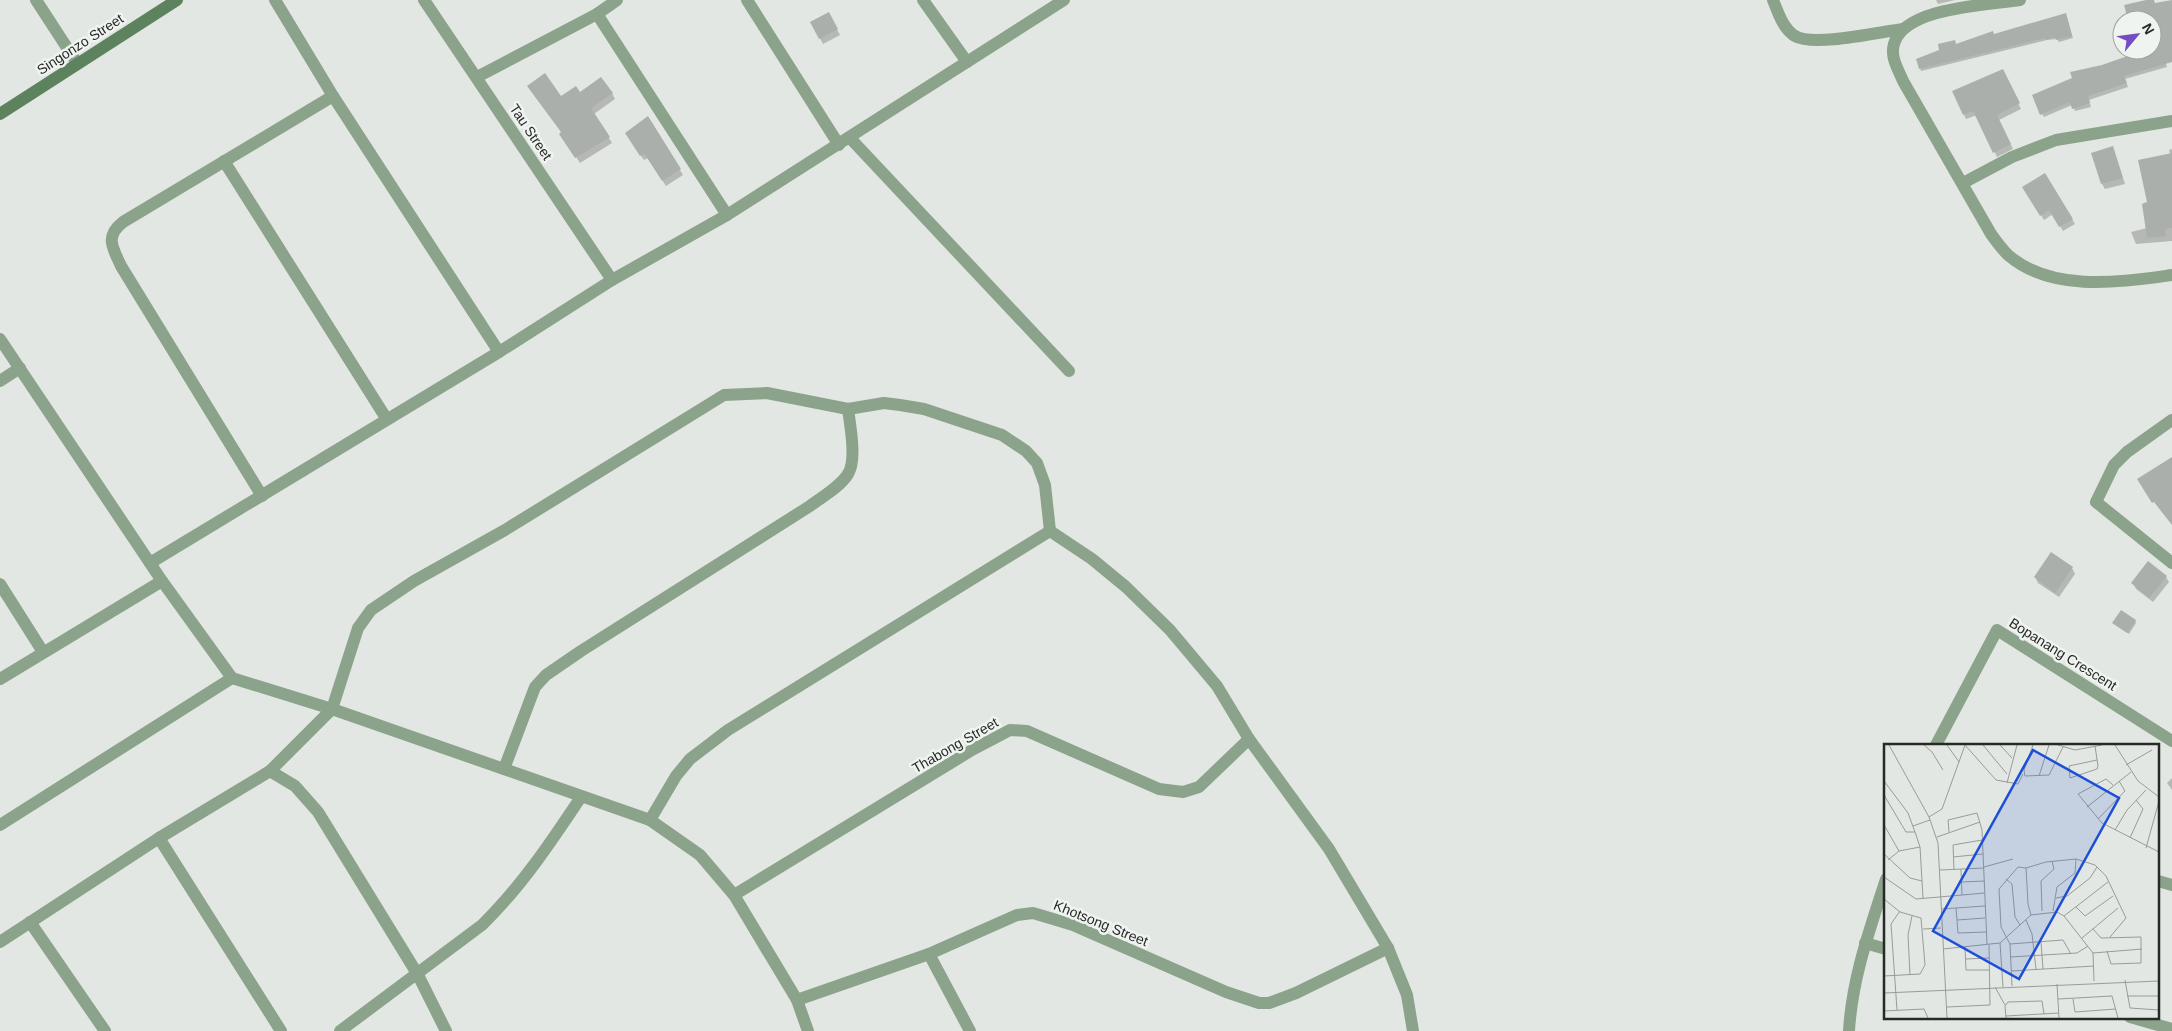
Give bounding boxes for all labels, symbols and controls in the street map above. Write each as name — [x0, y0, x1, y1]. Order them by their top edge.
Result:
street label: Singonzo Street — [34, 10, 126, 78]
north arrow — [2112, 10, 2162, 60]
text: N — [2139, 20, 2158, 37]
street label: Tau Street — [507, 101, 556, 163]
street label: Bopanang Crescent — [2006, 614, 2120, 694]
street label: Thabong Street — [909, 714, 1001, 776]
inset map — [1884, 744, 2160, 1018]
street label: Khotsong Street — [1051, 897, 1151, 949]

